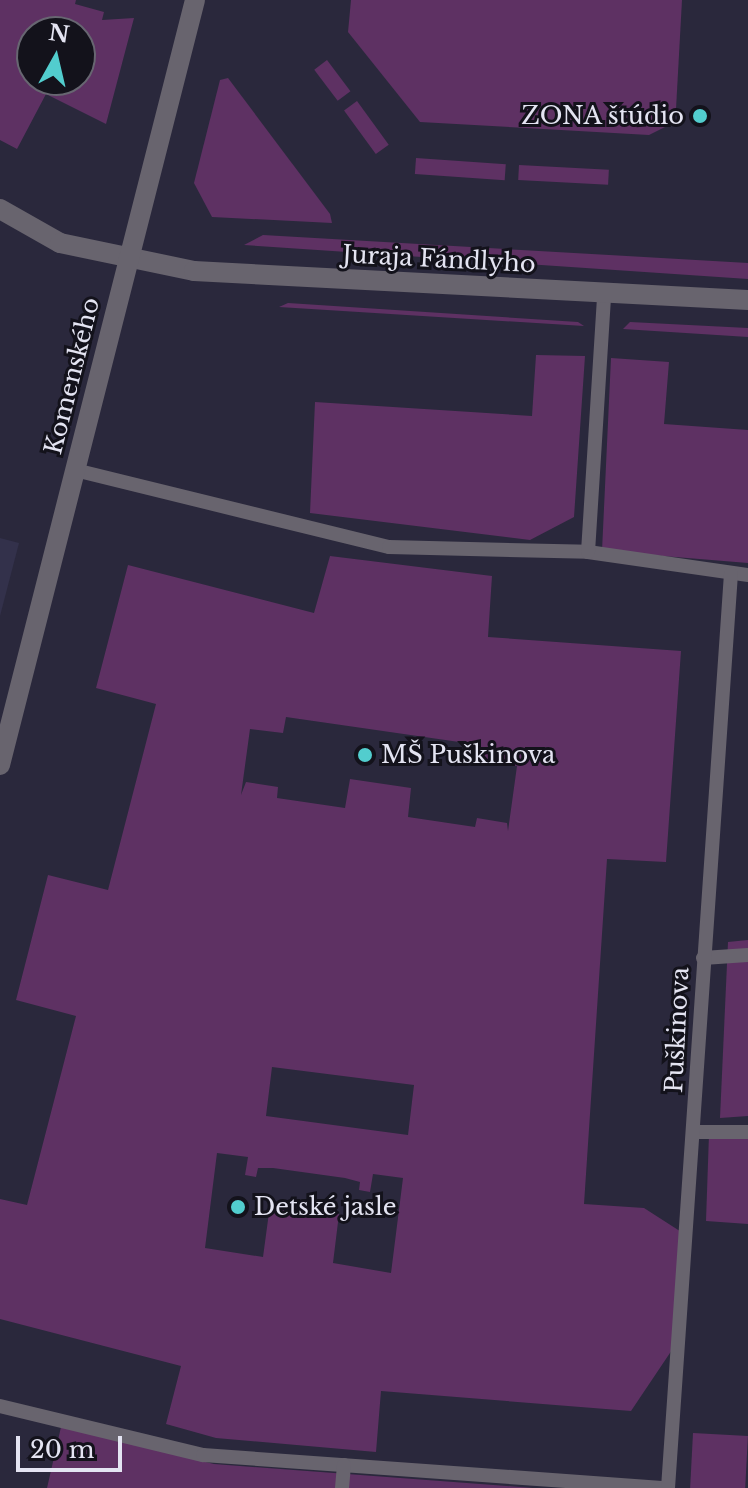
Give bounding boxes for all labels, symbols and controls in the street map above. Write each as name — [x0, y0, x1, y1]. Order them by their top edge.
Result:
north arrow — [16, 16, 96, 96]
text: N — [47, 19, 71, 49]
place label: ZONA štúdio — [520, 102, 684, 130]
marker: ZONA štúdio — [691, 107, 709, 125]
street label: Juraja Fándlyho — [342, 240, 536, 278]
street label: Komenského — [39, 295, 105, 457]
place label: MŠ Puškinova — [381, 741, 555, 769]
marker: MŠ Puškinova — [356, 746, 374, 764]
street label: Puškinova — [659, 966, 695, 1094]
place label: Detské jasle — [254, 1193, 397, 1221]
marker: Detské jasle — [229, 1198, 247, 1216]
scale bar — [20, 1420, 126, 1470]
text: 20 m — [30, 1435, 95, 1464]

